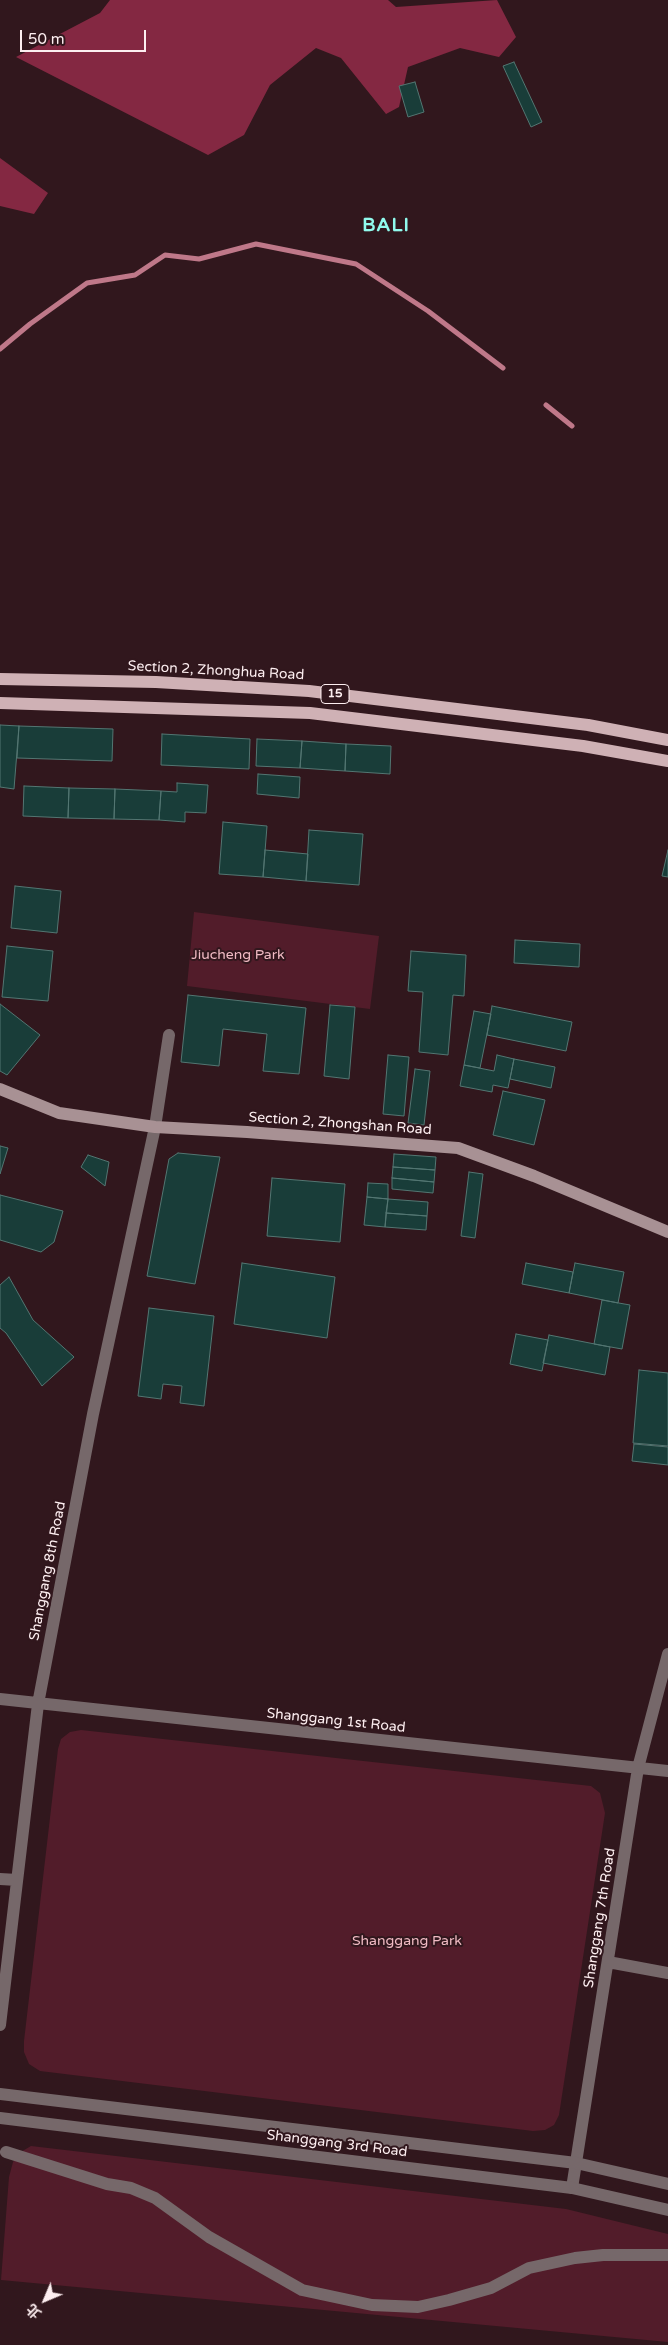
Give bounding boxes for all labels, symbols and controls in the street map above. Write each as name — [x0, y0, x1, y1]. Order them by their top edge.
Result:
scale bar — [22, 20, 149, 52]
text: 50 m — [28, 30, 65, 48]
district label: BALI — [362, 215, 410, 237]
street label: Section 2, Zhonghua Road — [127, 658, 305, 684]
road number: 15 — [321, 684, 349, 704]
park label: Jiucheng Park — [191, 947, 285, 963]
street label: Section 2, Zhongshan Road — [248, 1109, 432, 1139]
street label: Shanggang 8th Road — [26, 1500, 70, 1642]
street label: Shanggang 1st Road — [266, 1705, 406, 1737]
street label: Shanggang 7th Road — [581, 1847, 619, 1989]
park label: Shanggang Park — [352, 1933, 462, 1949]
street label: Shanggang 3rd Road — [266, 2127, 408, 2161]
north arrow — [20, 2275, 70, 2325]
text: 北 — [23, 2300, 45, 2322]

